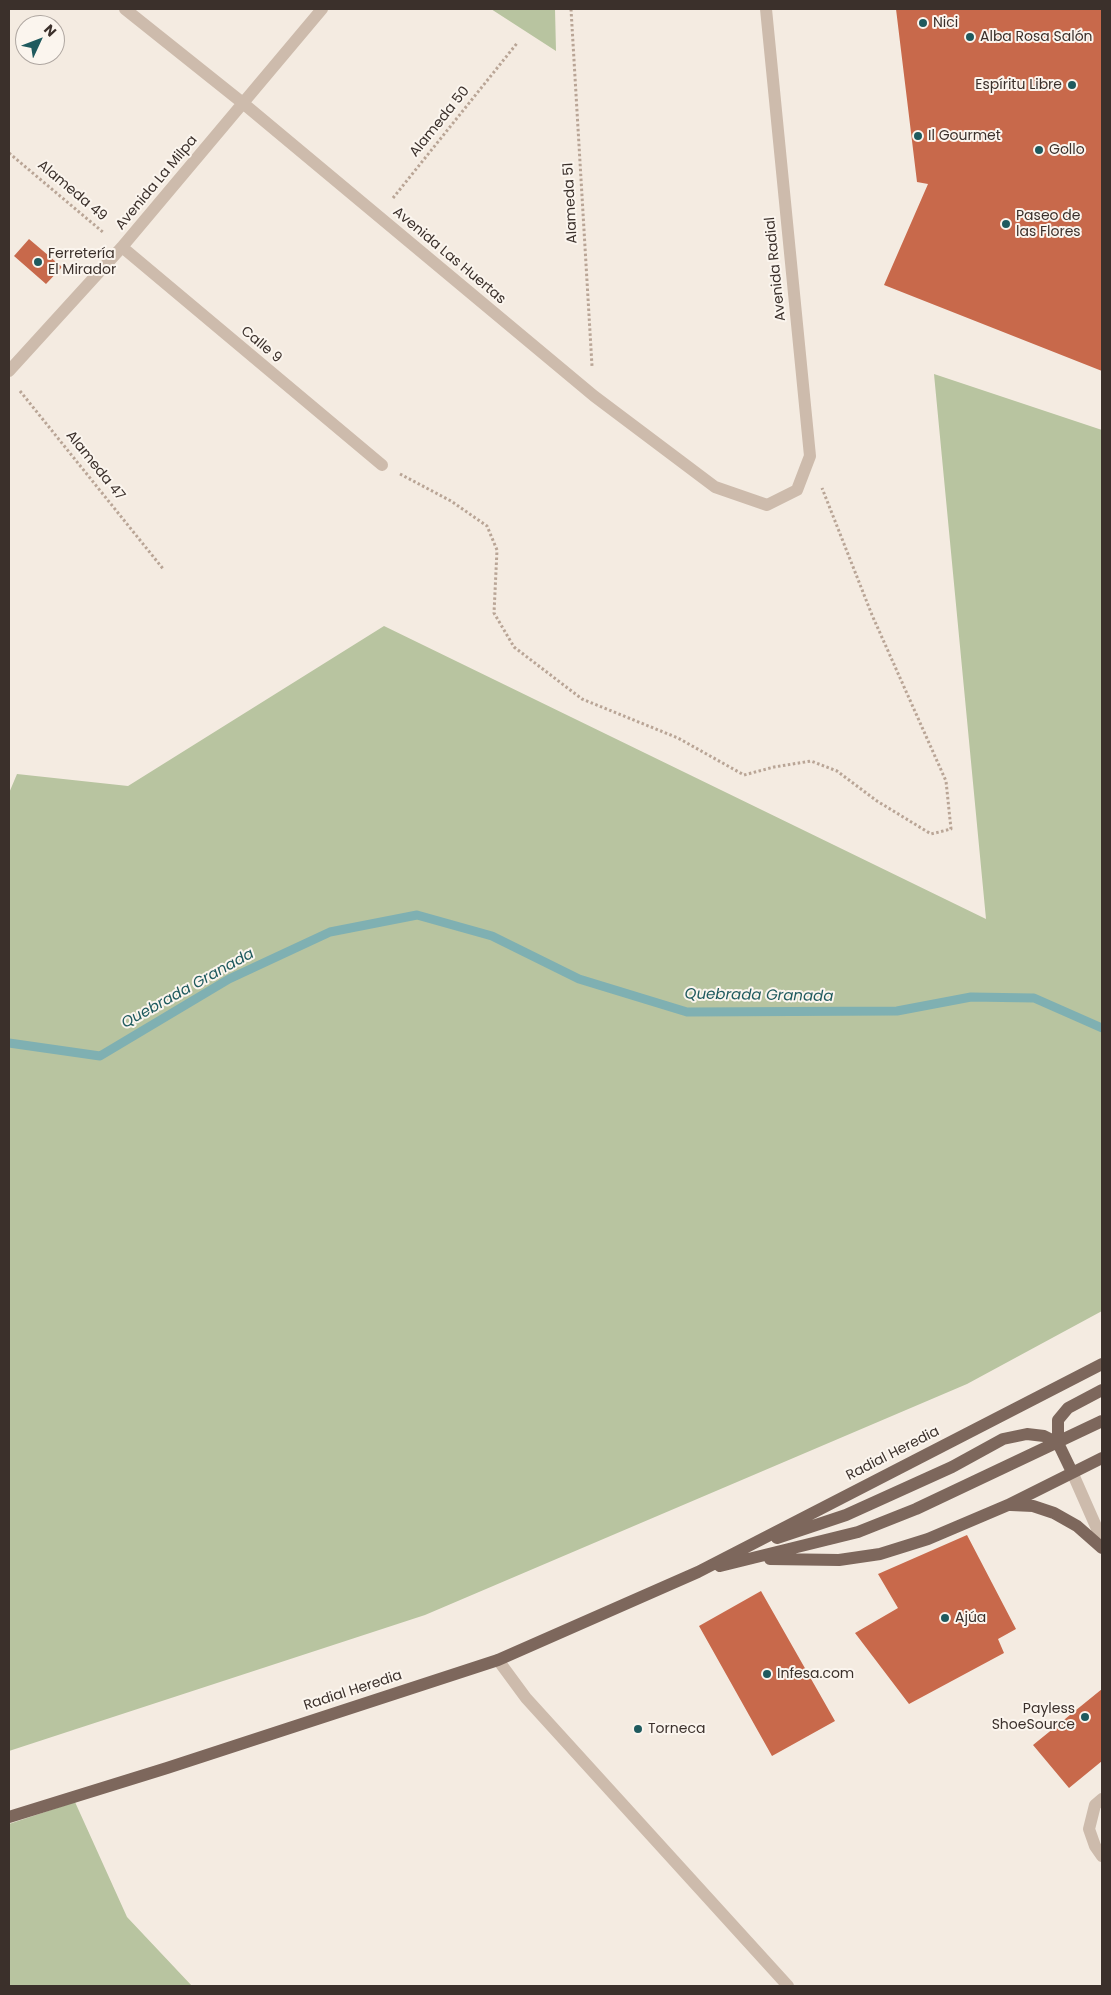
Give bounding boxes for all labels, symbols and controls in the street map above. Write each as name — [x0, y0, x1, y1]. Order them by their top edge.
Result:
north arrow — [15, 15, 65, 65]
place label: Nici — [933, 15, 958, 31]
marker: Nici — [917, 17, 929, 29]
text: N — [39, 20, 61, 41]
place label: Alba Rosa Salón — [980, 29, 1093, 45]
marker: Alba Rosa Salón — [964, 31, 976, 43]
place label: Espíritu Libre — [975, 77, 1062, 93]
marker: Espíritu Libre — [1066, 79, 1078, 91]
street label: Alameda 50 — [407, 83, 473, 161]
place label: Il Gourmet — [928, 128, 1001, 144]
marker: Il Gourmet — [912, 130, 924, 142]
street label: Avenida La Milpa — [113, 132, 201, 234]
place label: Gollo — [1049, 142, 1085, 158]
marker: Gollo — [1033, 144, 1045, 156]
street label: Alameda 49 — [34, 157, 110, 225]
street label: Alameda 51 — [560, 162, 582, 244]
street label: Avenida Las Huertas — [389, 204, 509, 308]
place label: Paseo de las Flores — [1016, 208, 1081, 240]
street label: Avenida Radial — [762, 216, 790, 322]
marker: Paseo de las Flores — [1000, 218, 1012, 230]
place label: Ferretería El Mirador — [48, 246, 116, 278]
marker: Ferretería El Mirador — [32, 256, 44, 268]
street label: Calle 9 — [237, 323, 285, 367]
street label: Alameda 47 — [62, 428, 128, 504]
water label: Quebrada Granada — [119, 945, 257, 1033]
water label: Quebrada Granada — [684, 986, 834, 1006]
street label: Radial Heredia — [844, 1423, 942, 1485]
place label: Ajúa — [955, 1610, 986, 1626]
marker: Ajúa — [939, 1612, 951, 1624]
place label: Infesa.com — [777, 1666, 854, 1682]
street label: Radial Heredia — [302, 1667, 404, 1715]
marker: Infesa.com — [761, 1668, 773, 1680]
place label: Payless ShoeSource — [992, 1701, 1075, 1734]
marker: Payless ShoeSource — [1079, 1711, 1091, 1723]
place label: Torneca — [648, 1721, 705, 1737]
marker: Torneca — [632, 1723, 644, 1735]

